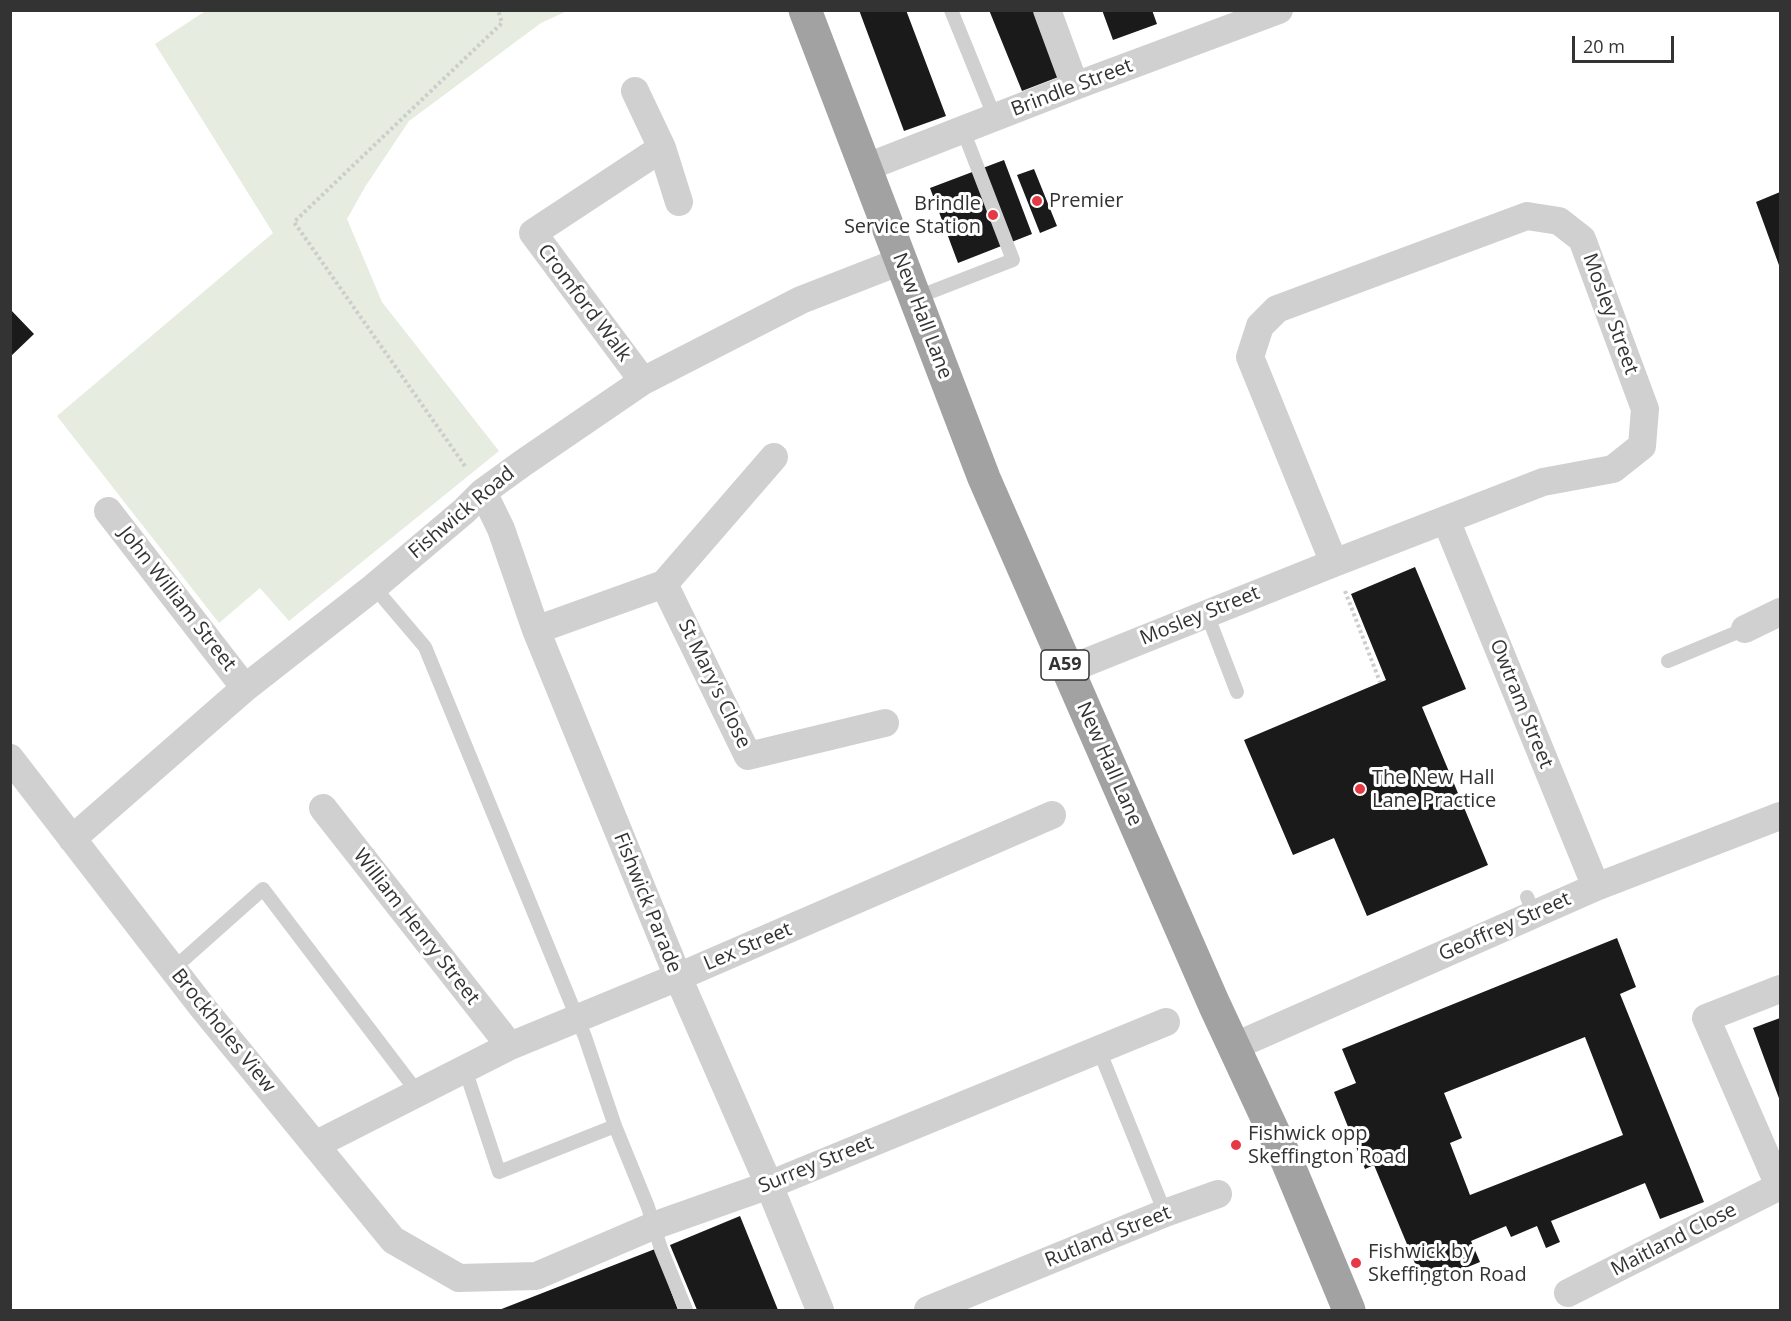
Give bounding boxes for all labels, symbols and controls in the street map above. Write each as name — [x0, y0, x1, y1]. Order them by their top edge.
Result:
scale bar — [1575, 24, 1677, 62]
text: 20 m — [1583, 34, 1625, 58]
street label: Brindle Street — [1008, 54, 1136, 122]
place label: Premier — [1049, 189, 1123, 213]
place label: Brindle Service Station — [844, 192, 981, 239]
marker: Premier — [1030, 194, 1044, 208]
marker: Brindle Service Station — [986, 208, 1000, 222]
street label: Cromford Walk — [532, 240, 636, 366]
street label: New Hall Lane — [887, 250, 957, 382]
street label: Mosley Street — [1577, 250, 1643, 378]
street label: Fishwick Road — [404, 462, 520, 564]
street label: John William Street — [113, 522, 241, 676]
street label: Mosley Street — [1137, 581, 1263, 651]
street label: St Mary's Close — [672, 616, 756, 752]
street label: Owtram Street — [1484, 636, 1558, 772]
road number: A59 — [1041, 650, 1089, 680]
street label: New Hall Lane — [1071, 698, 1147, 830]
place label: The New Hall Lane Practice — [1372, 766, 1496, 813]
marker: The New Hall Lane Practice — [1353, 782, 1367, 796]
street label: Fishwick Parade — [608, 829, 686, 977]
street label: William Henry Street — [348, 844, 484, 1010]
street label: Geoffrey Street — [1435, 887, 1575, 967]
street label: Lex Street — [700, 918, 796, 976]
street label: Brockholes View — [166, 964, 280, 1098]
place label: Fishwick opp Skeffington Road — [1248, 1122, 1407, 1169]
street label: Surrey Street — [755, 1131, 877, 1199]
marker: Fishwick opp Skeffington Road — [1229, 1138, 1243, 1152]
street label: Maitland Close — [1607, 1198, 1741, 1282]
street label: Rutland Street — [1042, 1201, 1174, 1273]
place label: Fishwick by Skeffington Road — [1368, 1240, 1527, 1287]
marker: Fishwick by Skeffington Road — [1349, 1256, 1363, 1270]

